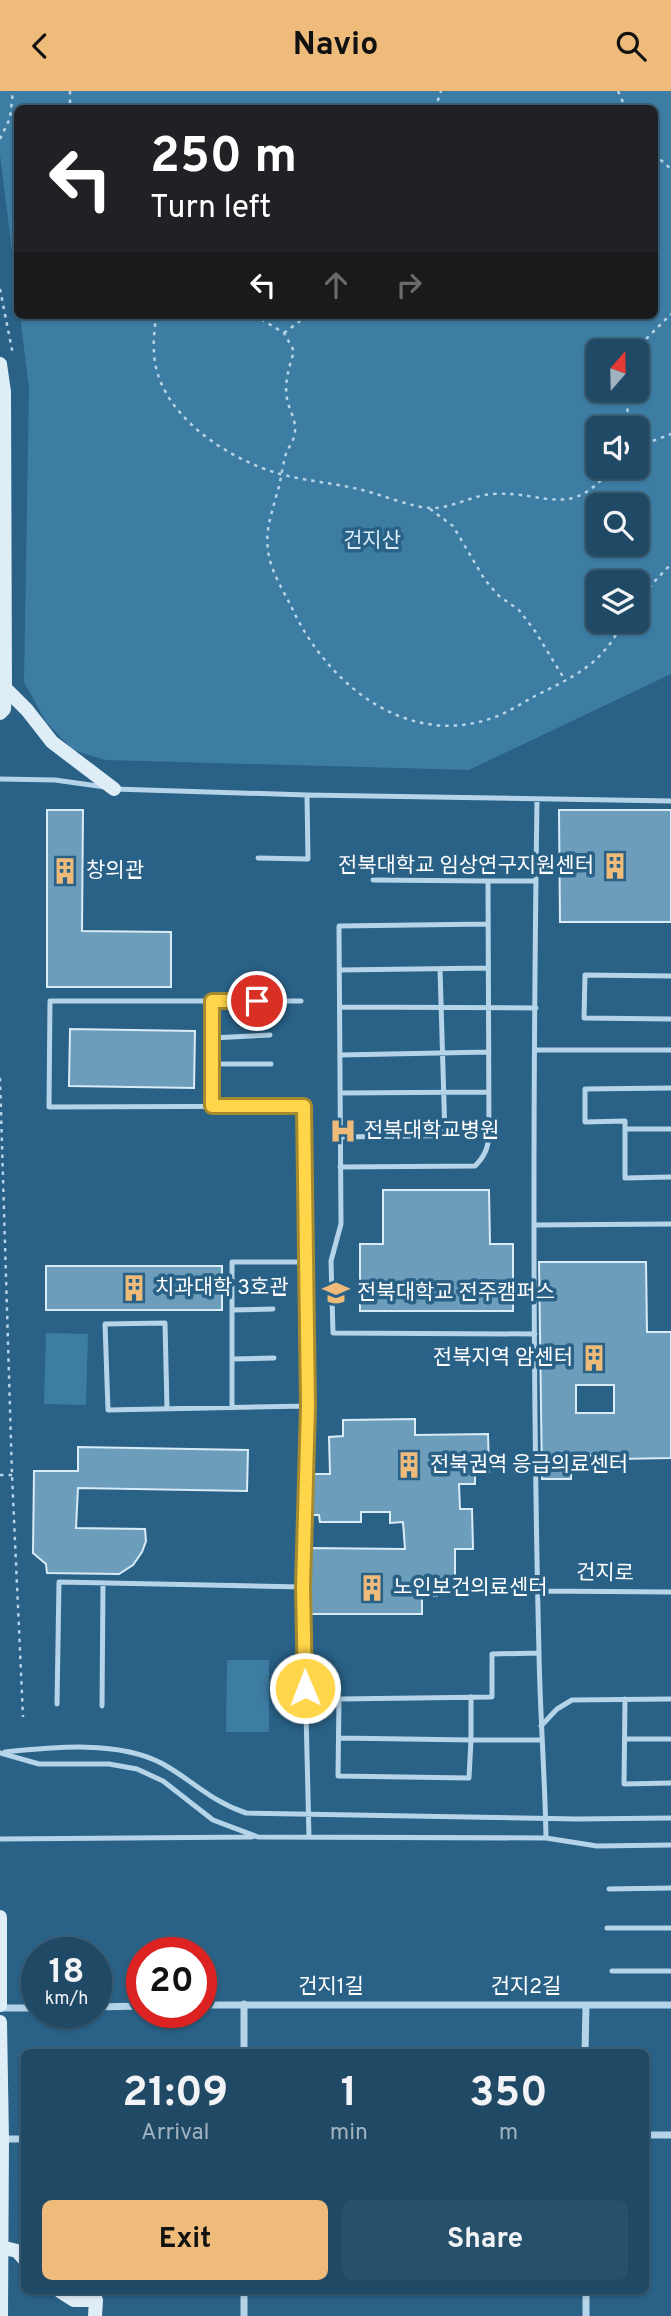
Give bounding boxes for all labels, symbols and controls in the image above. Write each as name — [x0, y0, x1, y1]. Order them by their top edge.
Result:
text: Navio — [293, 26, 378, 66]
icon: back — [21, 27, 59, 65]
icon: search — [612, 27, 650, 65]
text: 250 m — [150, 128, 297, 190]
icon: left — [35, 133, 126, 224]
text: Turn left — [150, 189, 271, 229]
icon: left — [244, 266, 282, 304]
icon: ahead — [317, 266, 355, 304]
icon: right — [390, 266, 428, 304]
north arrow — [586, 339, 649, 403]
map controls — [586, 339, 649, 633]
button: sound — [586, 416, 649, 479]
button: search — [586, 493, 649, 556]
park label: 건지산 — [343, 528, 401, 555]
button: layers — [586, 570, 649, 633]
building icon: 전북대학교 임상연구지원센터 — [600, 851, 630, 881]
place label: 전북대학교 임상연구지원센터 — [338, 853, 594, 880]
building icon: 창의관 — [50, 856, 80, 886]
place label: 창의관 — [86, 858, 144, 885]
pin — [227, 971, 287, 1031]
icon: arrive — [238, 982, 276, 1020]
hospital icon: 전북대학교병원 — [328, 1116, 358, 1146]
place label: 전북대학교병원 — [364, 1118, 499, 1145]
building icon: 치과대학 3호관 — [119, 1273, 149, 1303]
place label: 치과대학 3호관 — [155, 1275, 289, 1302]
school or university icon: 전북대학교 전주캠퍼스 — [321, 1278, 351, 1308]
place label: 전북대학교 전주캠퍼스 — [357, 1280, 555, 1307]
building icon: 전북지역 암센터 — [579, 1343, 609, 1373]
place label: 전북지역 암센터 — [433, 1345, 573, 1372]
building icon: 전북권역 응급의료센터 — [394, 1450, 424, 1480]
place label: 전북권역 응급의료센터 — [430, 1452, 628, 1479]
street label: 건지로 — [576, 1560, 634, 1588]
building icon: 노인보건의료센터 — [357, 1573, 387, 1603]
place label: 노인보건의료센터 — [393, 1575, 548, 1602]
position arrow — [268, 1651, 342, 1725]
speed limit sign: 20 — [126, 1937, 217, 2028]
text: 18 — [48, 1951, 85, 1995]
street label: 건지1길 — [298, 1974, 364, 2001]
street label: 건지2길 — [491, 1974, 561, 2001]
text: km/h — [45, 1988, 88, 2011]
text: 21:09 — [122, 2068, 228, 2121]
text: 1 — [340, 2068, 357, 2121]
text: 350 — [469, 2068, 548, 2121]
text: Arrival — [141, 2119, 210, 2148]
text: min — [330, 2119, 368, 2148]
text: m — [499, 2119, 518, 2148]
button: Exit — [42, 2200, 328, 2280]
button: Share — [342, 2200, 628, 2280]

